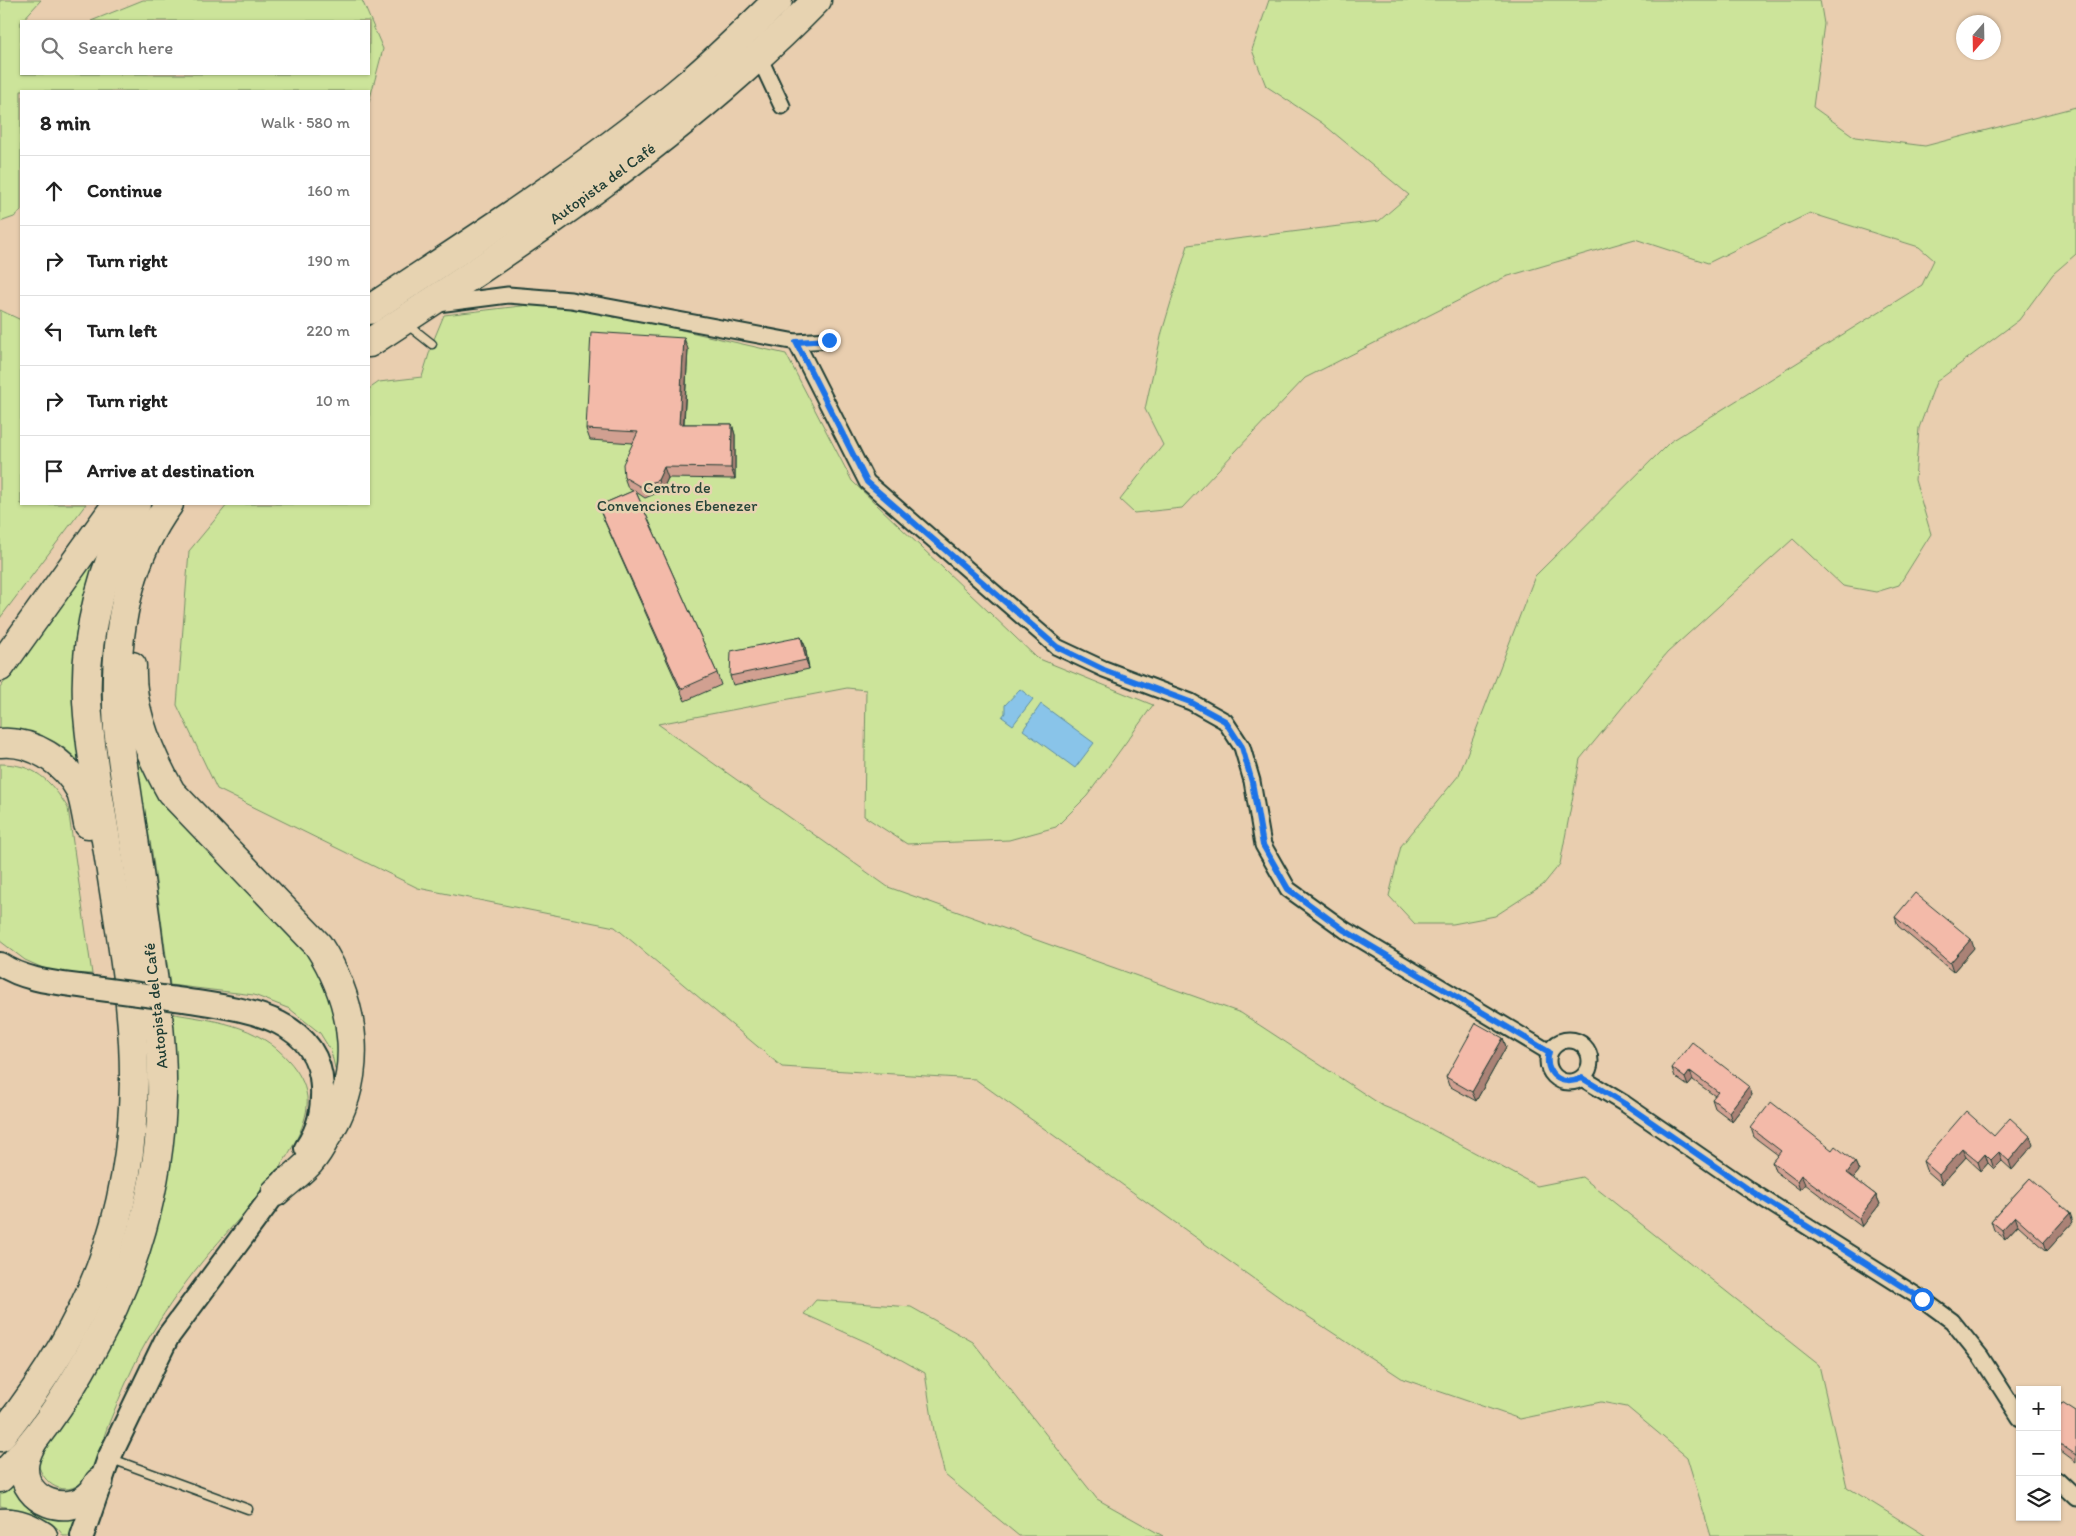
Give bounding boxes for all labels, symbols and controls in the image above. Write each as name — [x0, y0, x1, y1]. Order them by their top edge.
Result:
north arrow — [1956, 15, 2001, 60]
search box — [20, 20, 370, 75]
icon: search — [38, 34, 66, 62]
text: Search here — [78, 36, 173, 59]
text: 8 min — [40, 110, 90, 135]
text: Walk · 580 m — [261, 113, 350, 132]
street label: Autopista del Café — [546, 139, 659, 228]
icon: ahead — [40, 177, 68, 205]
text: Continue — [87, 179, 162, 202]
text: 160 m — [307, 181, 350, 200]
icon: right — [40, 247, 68, 275]
text: Turn right — [87, 249, 168, 272]
text: 190 m — [307, 251, 350, 270]
icon: left — [40, 317, 68, 345]
text: Turn left — [87, 319, 157, 342]
text: 220 m — [306, 321, 350, 340]
route end — [818, 329, 841, 352]
icon: right — [40, 387, 68, 415]
text: Turn right — [87, 389, 168, 412]
text: 10 m — [316, 391, 350, 410]
icon: arrive — [40, 457, 68, 485]
text: Arrive at destination — [87, 459, 254, 482]
park label: Centro de Convenciones Ebenezer — [597, 478, 758, 515]
street label: Autopista del Café — [139, 942, 172, 1070]
route start — [1911, 1288, 1934, 1311]
map controls — [2016, 1386, 2061, 1521]
button: + — [2016, 1386, 2061, 1431]
button: − — [2016, 1431, 2061, 1476]
button: layers — [2016, 1476, 2061, 1521]

